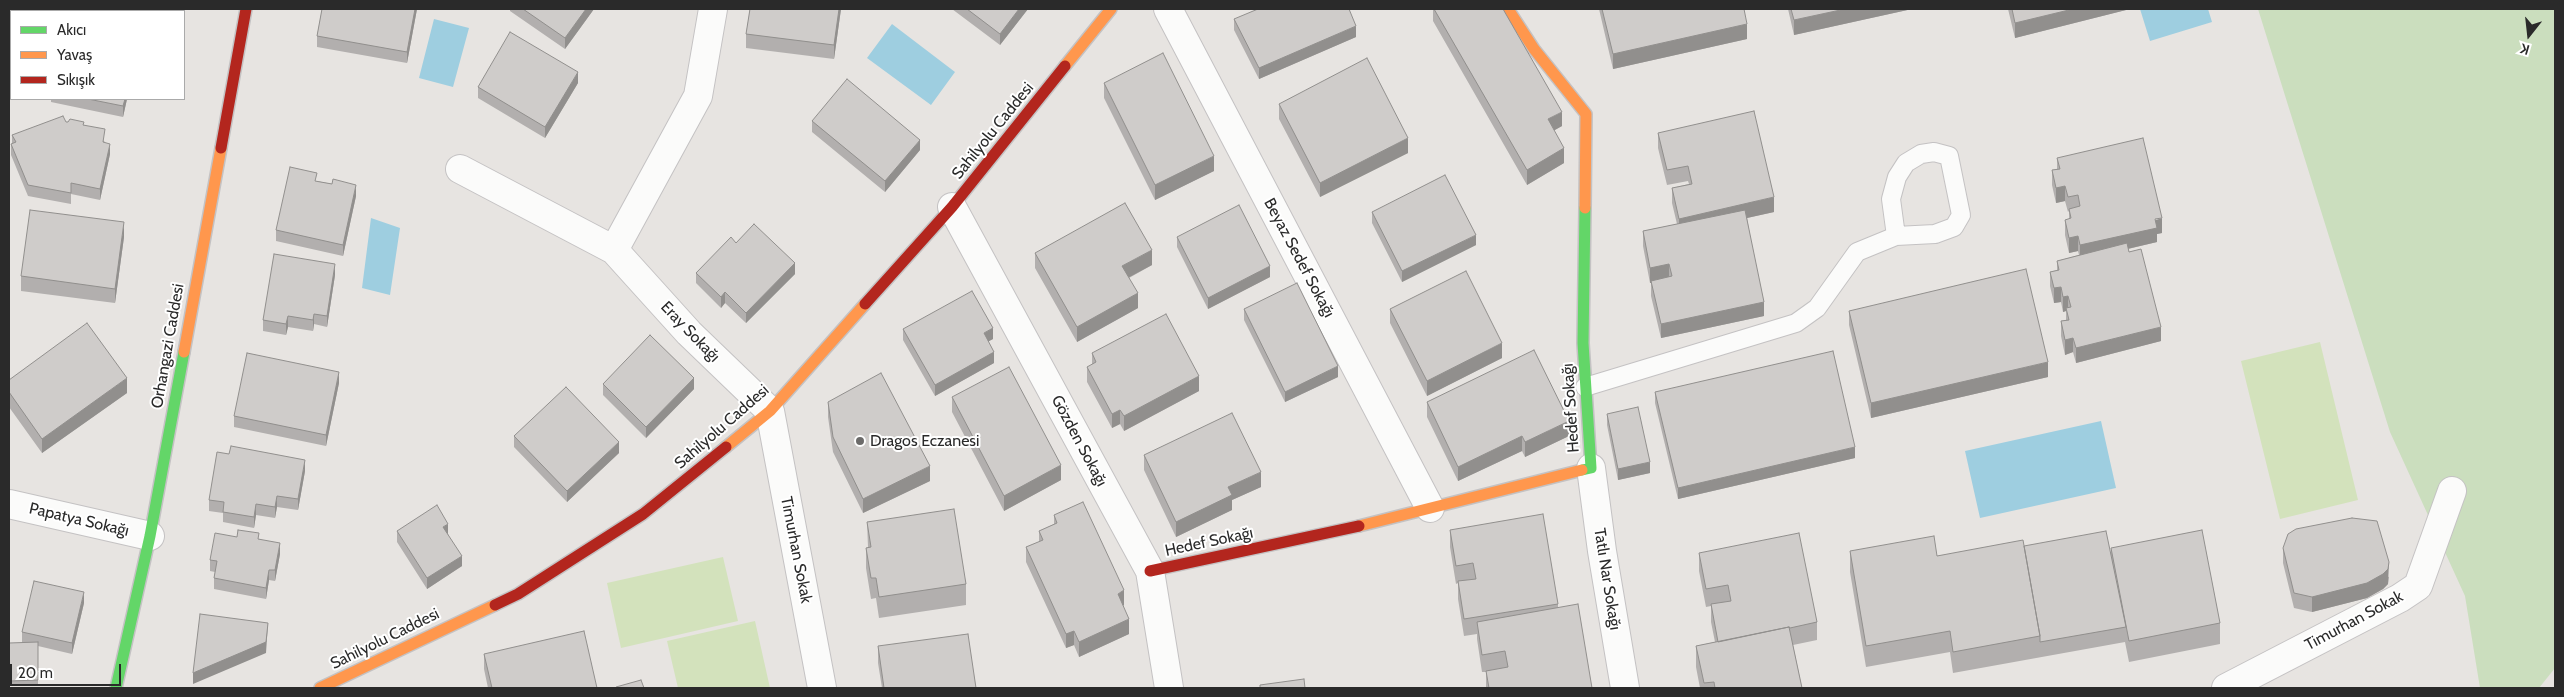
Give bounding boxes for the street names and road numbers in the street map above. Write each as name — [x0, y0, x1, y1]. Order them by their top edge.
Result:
street label: Sahilyolu Caddesi — [948, 79, 1038, 183]
street label: Beyaz Sedef Sokağı — [1259, 195, 1339, 321]
street label: Orhangazi Caddesi — [148, 282, 188, 410]
street label: Eray Sokağı — [656, 298, 724, 366]
street label: Hedef Sokağı — [1558, 363, 1584, 453]
street label: Sahilyolu Caddesi — [671, 381, 773, 473]
street label: Gözden Sokağı — [1047, 392, 1111, 490]
street label: Timurhan Sokak — [776, 495, 816, 605]
street label: Papatya Sokağı — [27, 499, 131, 541]
street label: Hedef Sokağı — [1163, 523, 1255, 561]
street label: Tatlı Nar Sokağı — [1589, 527, 1625, 631]
street label: Timurhan Sokak — [2302, 587, 2406, 655]
street label: Sahilyolu Caddesi — [327, 604, 443, 674]

